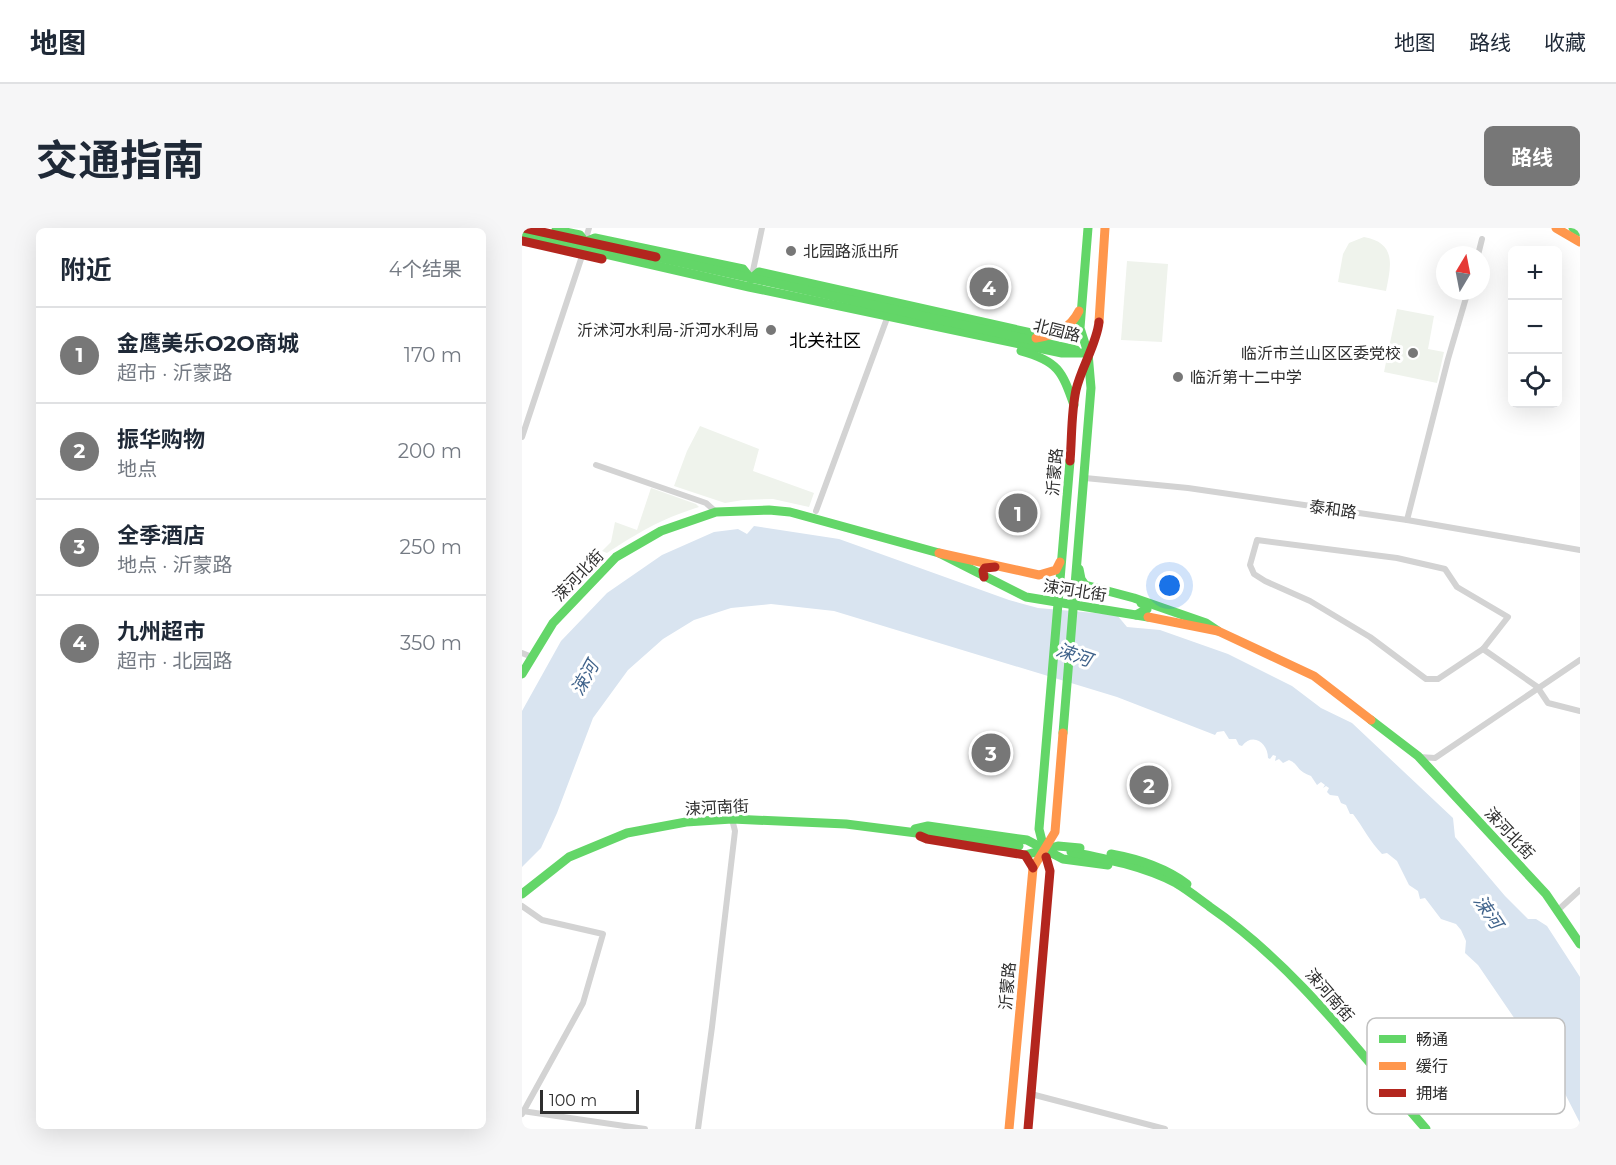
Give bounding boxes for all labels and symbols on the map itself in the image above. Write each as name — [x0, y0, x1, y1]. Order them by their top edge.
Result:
place label: 北园路派出所 — [803, 242, 899, 261]
marker: 北园路派出所 — [784, 244, 798, 258]
north arrow — [1436, 246, 1490, 300]
pin: 4 — [970, 264, 1008, 310]
street label: 北园路 — [1031, 315, 1082, 346]
place label: 沂沭河水利局-沂河水利局 — [577, 321, 759, 340]
marker: 沂沭河水利局-沂河水利局 — [764, 323, 778, 337]
district label: 北关社区 — [789, 330, 861, 352]
place label: 临沂市兰山区区委党校 — [1241, 344, 1401, 363]
marker: 临沂市兰山区区委党校 — [1406, 346, 1420, 360]
place label: 临沂第十二中学 — [1190, 368, 1302, 387]
marker: 临沂第十二中学 — [1171, 370, 1185, 384]
street label: 沂蒙路 — [1043, 447, 1066, 497]
pin: 1 — [998, 490, 1038, 536]
street label: 泰和路 — [1308, 497, 1358, 522]
street label: 涑河北街 — [549, 546, 607, 605]
your location — [1155, 571, 1184, 600]
street label: 涑河北街 — [1042, 576, 1108, 605]
water label: 涑河 — [1053, 639, 1097, 672]
water label: 涑河 — [567, 654, 605, 699]
pin: 3 — [972, 730, 1010, 776]
pin: 2 — [1130, 762, 1168, 808]
street label: 涑河南街 — [685, 796, 749, 819]
street label: 涑河北街 — [1481, 803, 1538, 863]
water label: 涑河 — [1469, 891, 1509, 936]
street label: 沂蒙路 — [996, 961, 1019, 1011]
street label: 涑河南街 — [1301, 965, 1358, 1026]
legend — [1367, 1018, 1565, 1114]
text: 畅通 — [1416, 1030, 1448, 1049]
text: 缓行 — [1416, 1057, 1448, 1076]
text: 拥堵 — [1416, 1084, 1448, 1103]
scale bar — [540, 1087, 639, 1114]

